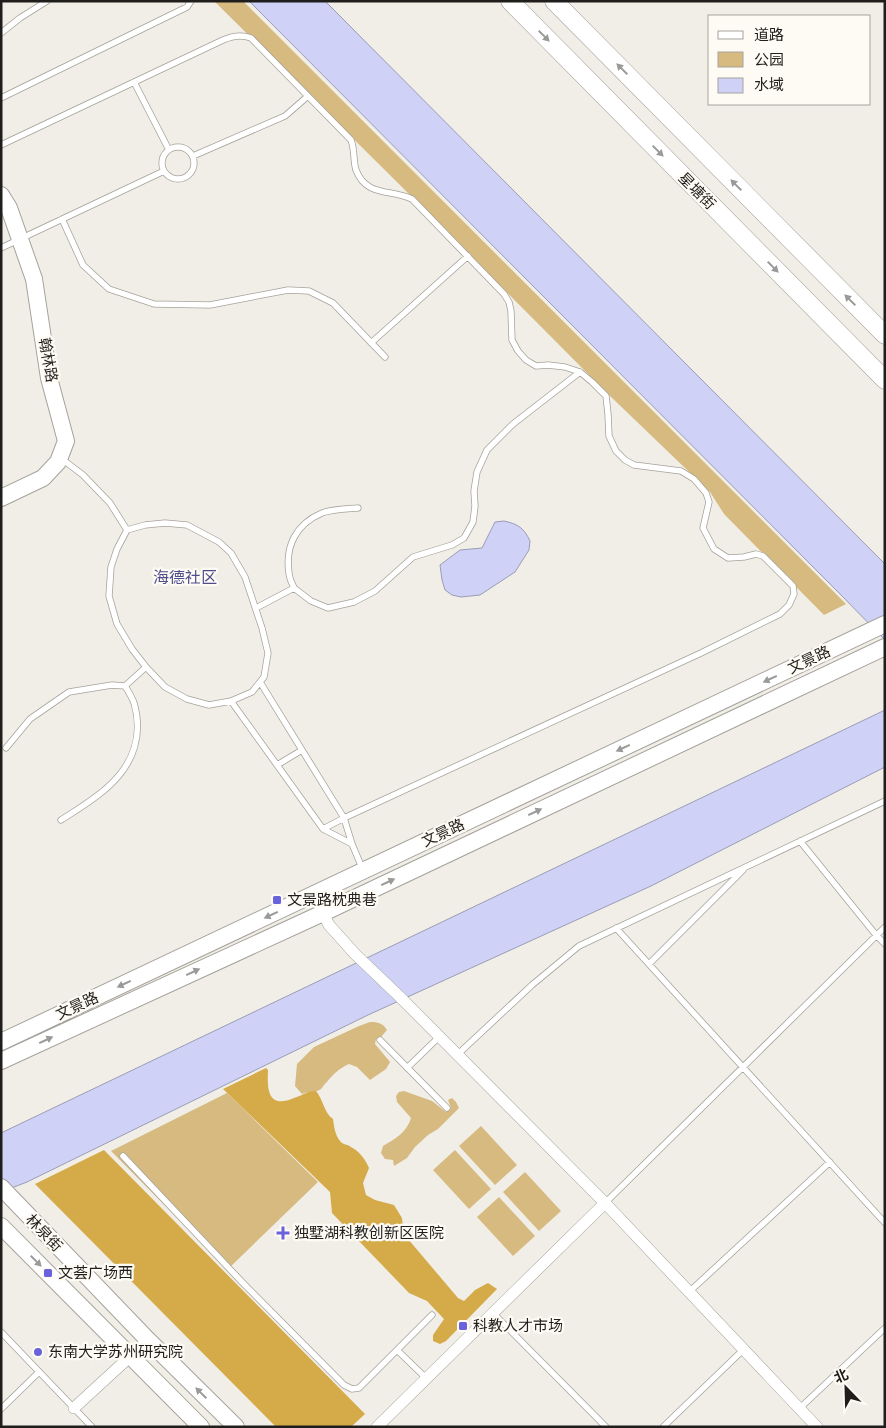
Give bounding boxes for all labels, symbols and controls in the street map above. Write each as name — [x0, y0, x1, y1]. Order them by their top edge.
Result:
legend — [708, 15, 871, 105]
text: 道路 — [754, 26, 784, 44]
one-way arrow — [538, 30, 550, 42]
text: 公园 — [754, 51, 784, 69]
one-way arrow — [616, 64, 628, 76]
text: 水域 — [754, 76, 784, 94]
one-way arrow — [652, 145, 664, 157]
street label: 星塘街 — [675, 169, 719, 213]
one-way arrow — [730, 179, 742, 191]
one-way arrow — [766, 261, 778, 273]
one-way arrow — [845, 295, 857, 307]
street label: 翰林路 — [35, 336, 61, 384]
district label: 海德社区 — [153, 568, 217, 587]
street label: 文景路 — [785, 642, 833, 678]
one-way arrow — [763, 675, 777, 683]
one-way arrow — [616, 744, 630, 752]
one-way arrow — [528, 808, 542, 816]
street label: 文景路 — [419, 815, 467, 851]
one-way arrow — [381, 878, 395, 886]
place label: 文景路枕典巷 — [287, 891, 377, 909]
marker: 文景路枕典巷 — [271, 894, 283, 906]
one-way arrow — [263, 910, 278, 919]
one-way arrow — [186, 968, 200, 976]
one-way arrow — [117, 980, 131, 988]
street label: 文景路 — [53, 988, 101, 1024]
one-way arrow — [38, 1036, 53, 1045]
street label: 林泉街 — [22, 1211, 66, 1255]
place label: 独墅湖科教创新区医院 — [294, 1224, 444, 1242]
marker: 独墅湖科教创新区医院 — [276, 1226, 290, 1240]
one-way arrow — [29, 1254, 41, 1266]
place label: 文荟广场西 — [58, 1264, 133, 1282]
marker: 文荟广场西 — [42, 1267, 54, 1279]
place label: 科教人才市场 — [473, 1317, 563, 1335]
marker: 科教人才市场 — [457, 1320, 469, 1332]
place label: 东南大学苏州研究院 — [48, 1343, 183, 1361]
marker: 东南大学苏州研究院 — [32, 1346, 44, 1358]
north arrow — [821, 1363, 871, 1413]
text: 北 — [831, 1366, 850, 1386]
one-way arrow — [195, 1387, 207, 1399]

